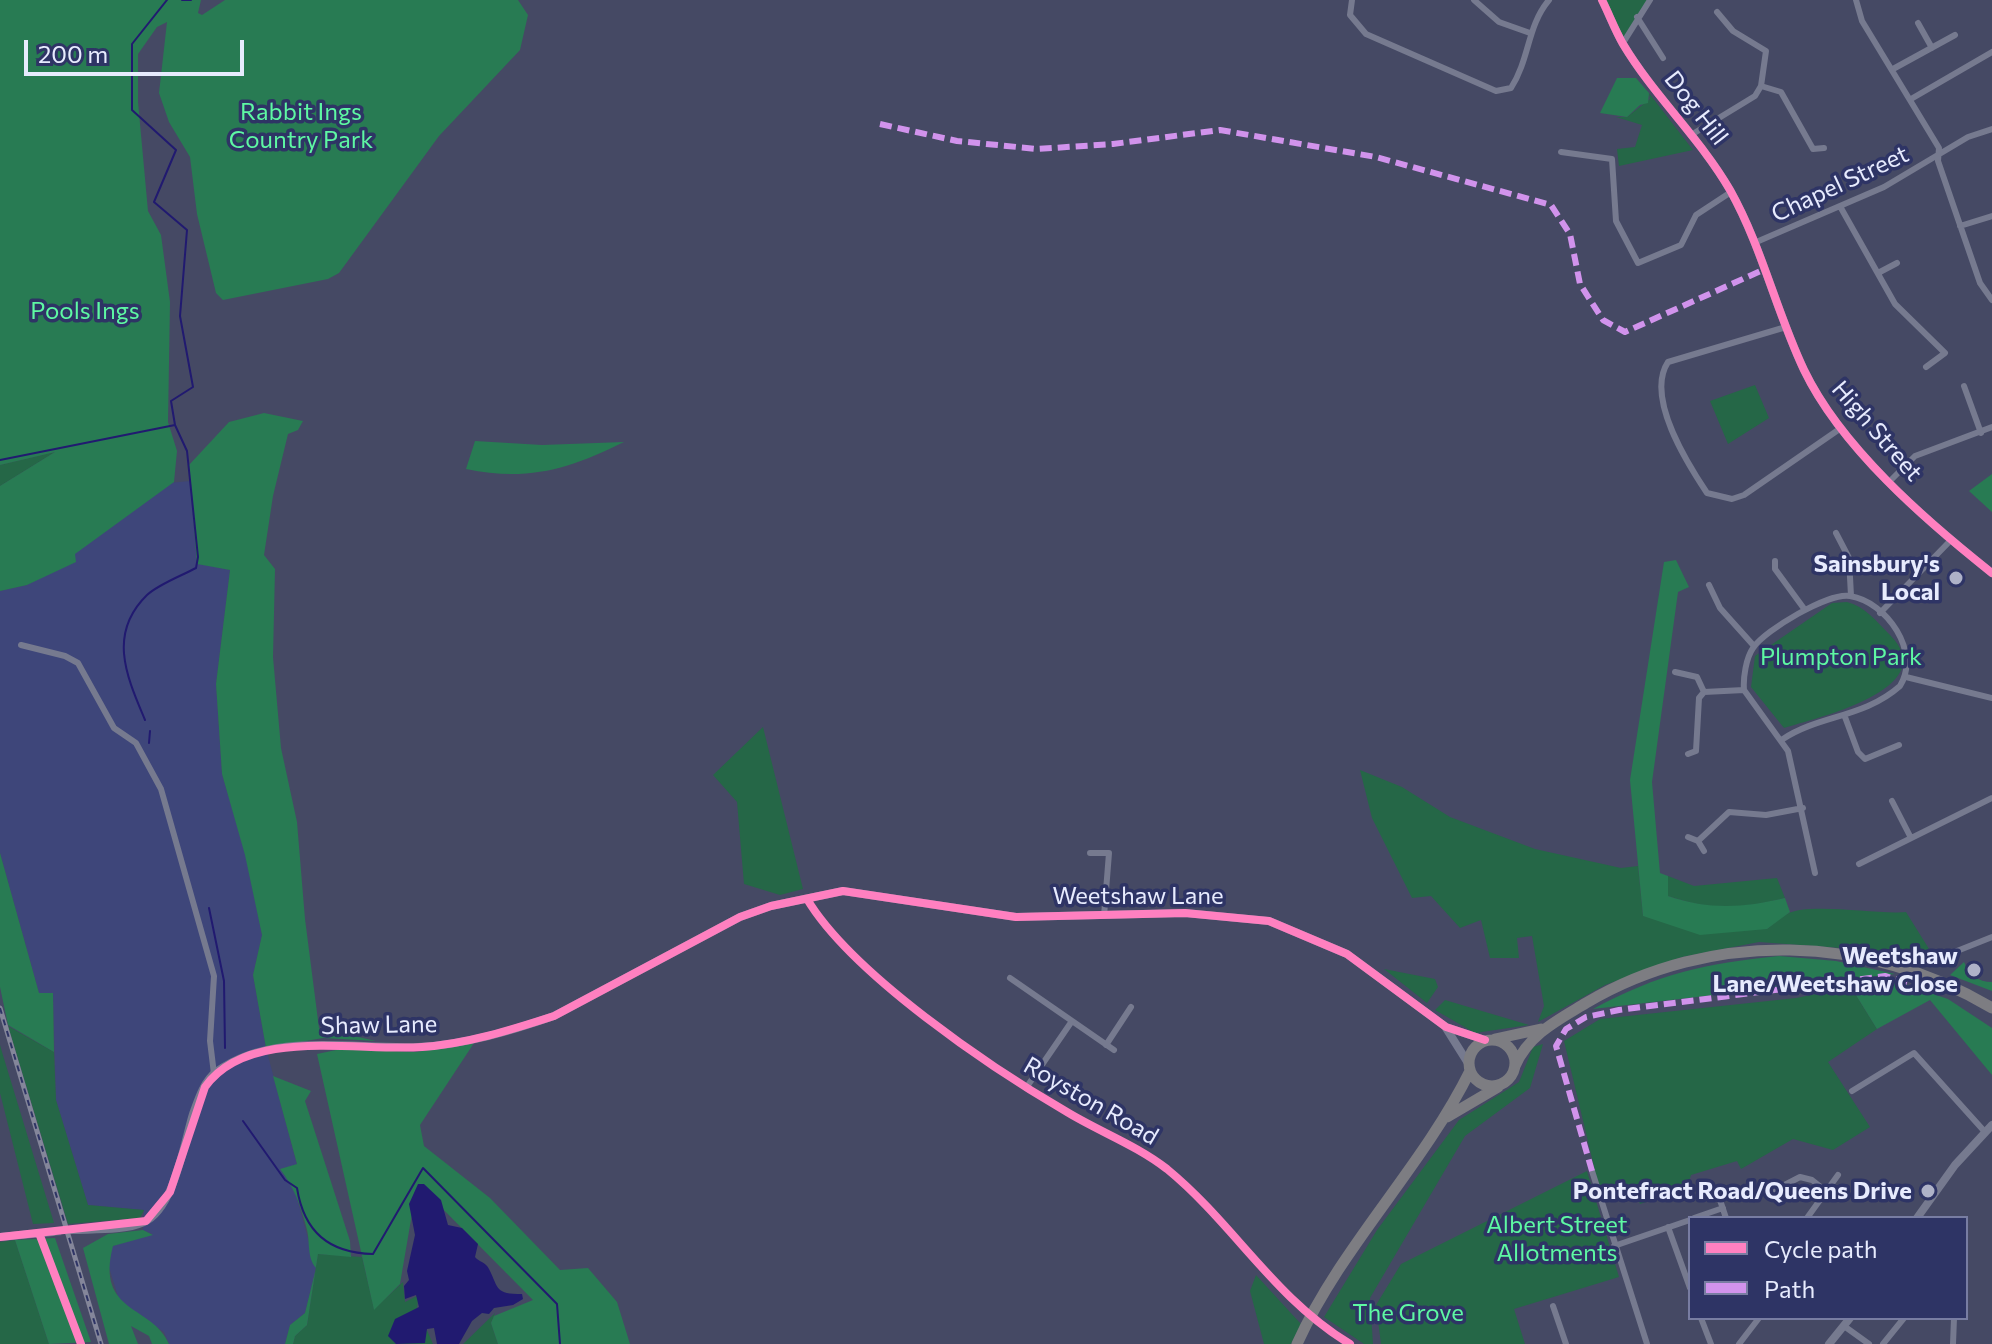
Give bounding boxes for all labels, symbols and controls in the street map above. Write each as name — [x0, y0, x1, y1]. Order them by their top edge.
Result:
scale bar — [28, 24, 248, 74]
text: 200 m — [38, 39, 108, 68]
street label: Dog Hill — [1658, 65, 1734, 151]
park label: Rabbit Ings Country Park — [229, 98, 373, 154]
street label: Chapel Street — [1767, 140, 1913, 228]
park label: Pools Ings — [30, 297, 140, 325]
street label: High Street — [1826, 375, 1928, 487]
place label: Sainsbury's Local — [1814, 550, 1940, 606]
marker: Sainsbury's Local — [1947, 569, 1965, 587]
park label: Plumpton Park — [1760, 643, 1922, 671]
street label: Weetshaw Lane — [1052, 882, 1224, 910]
place label: Weetshaw Lane/Weetshaw Close — [1712, 942, 1958, 998]
marker: Weetshaw Lane/Weetshaw Close — [1965, 961, 1983, 979]
street label: Shaw Lane — [320, 1010, 438, 1040]
street label: Royston Road — [1019, 1051, 1163, 1151]
place label: Pontefract Road/Queens Drive — [1573, 1177, 1912, 1205]
marker: Pontefract Road/Queens Drive — [1919, 1182, 1937, 1200]
park label: Albert Street Allotments — [1486, 1211, 1628, 1267]
legend — [1688, 1216, 1968, 1320]
text: Cycle path — [1764, 1234, 1878, 1263]
text: Path — [1764, 1274, 1815, 1303]
park label: The Grove — [1352, 1299, 1464, 1327]

